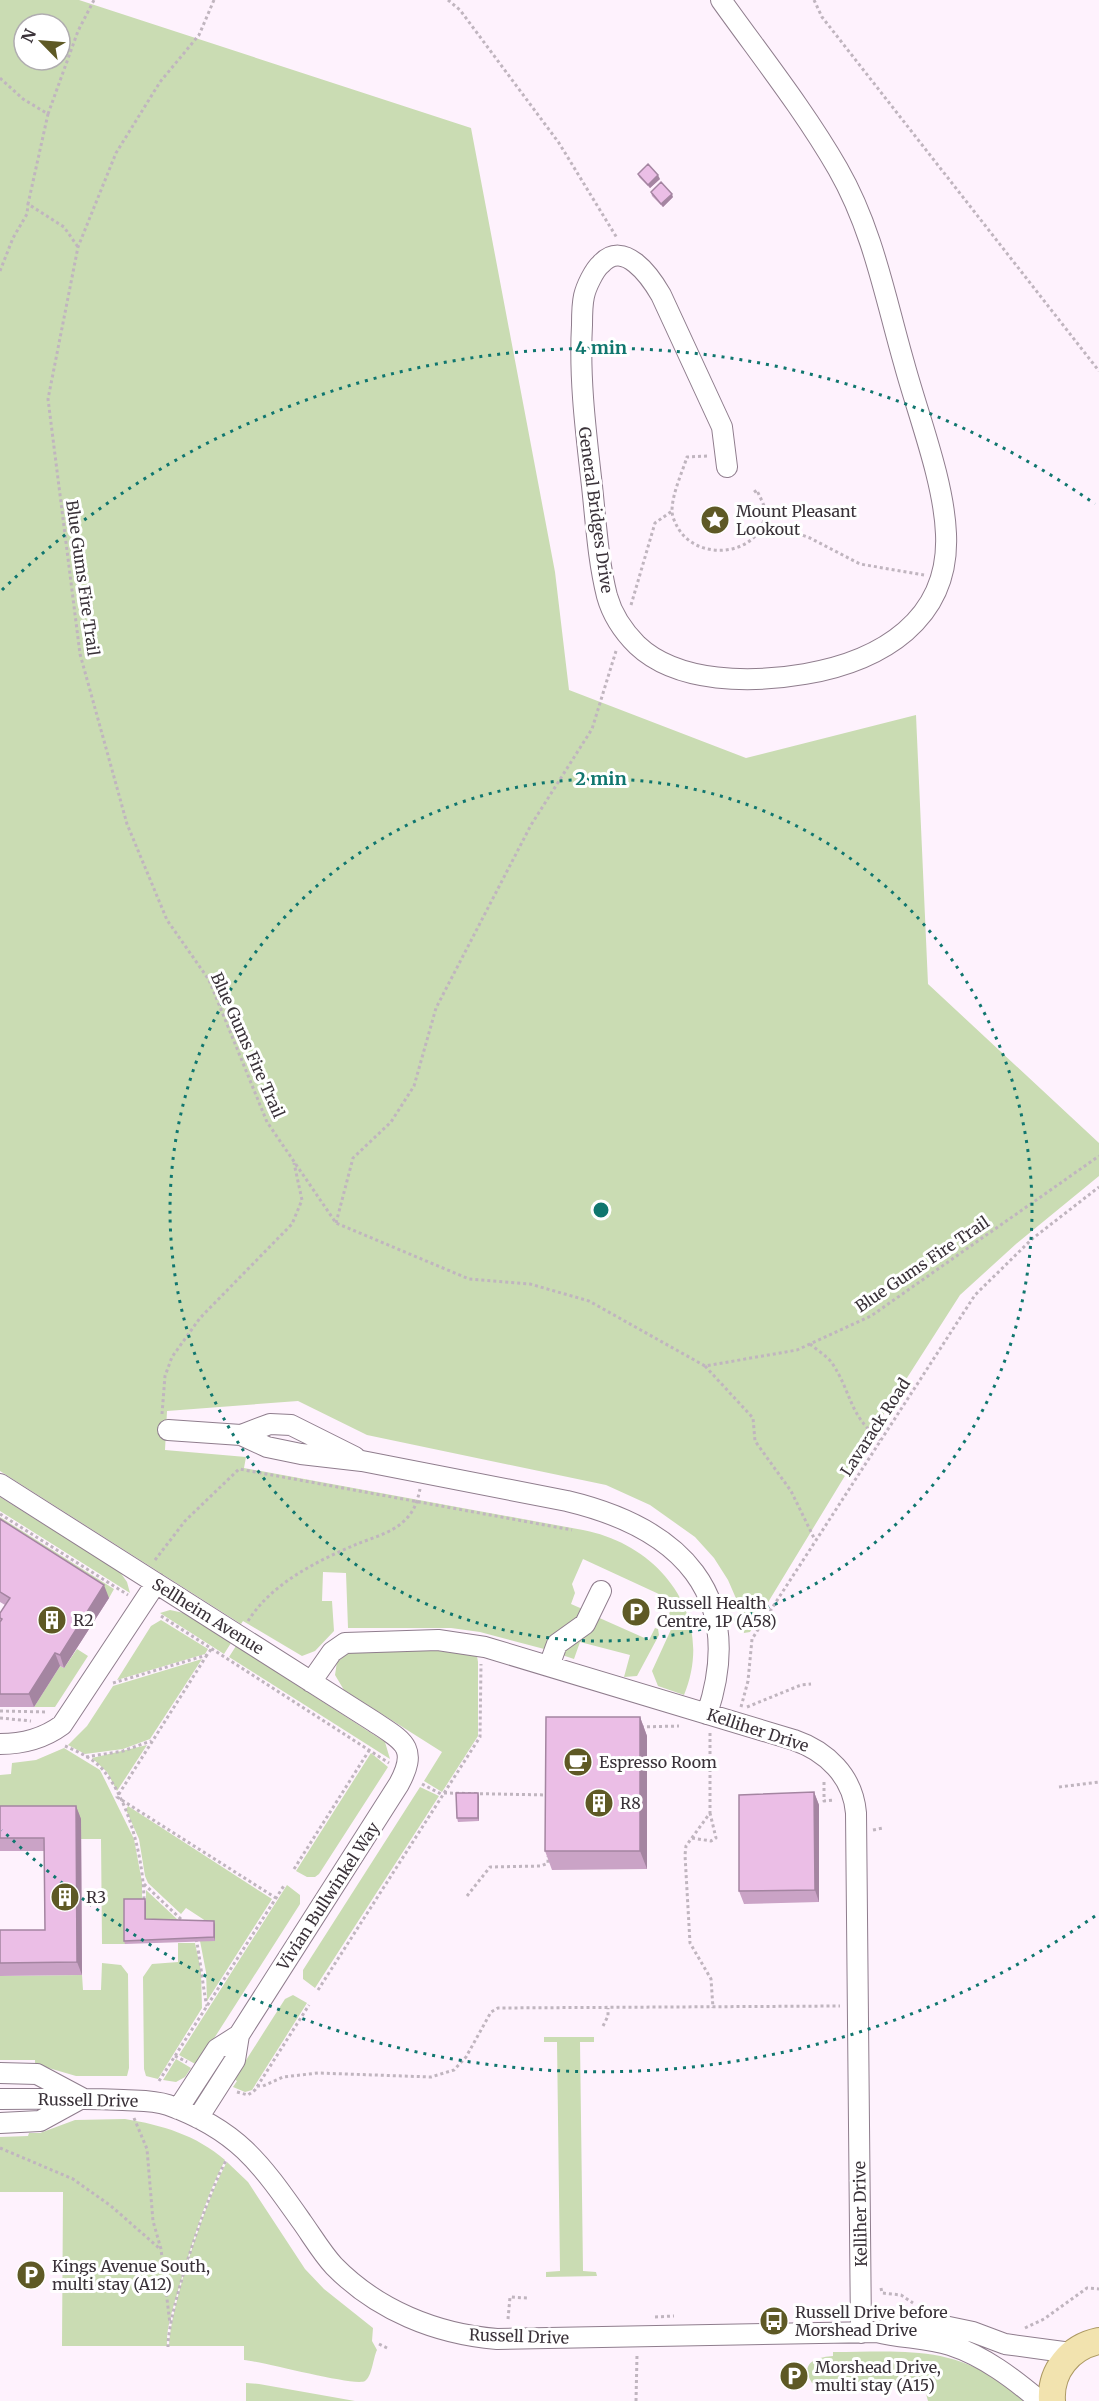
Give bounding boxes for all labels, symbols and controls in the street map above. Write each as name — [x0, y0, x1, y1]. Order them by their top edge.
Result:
north arrow — [12, 12, 72, 72]
text: N — [17, 25, 40, 46]
text: 4 min — [575, 336, 627, 359]
street label: General Bridges Drive — [574, 426, 618, 594]
street label: Blue Gums Fire Trail — [62, 499, 104, 657]
place label: Mount Pleasant Lookout — [736, 501, 857, 539]
place icon: Mount Pleasant Lookout — [699, 504, 731, 536]
text: 2 min — [575, 767, 627, 790]
street label: Blue Gums Fire Trail — [207, 969, 289, 1121]
centre of rings — [591, 1200, 611, 1220]
street label: Blue Gums Fire Trail — [851, 1212, 993, 1316]
street label: Lavarack Road — [836, 1374, 914, 1480]
street label: Sellheim Avenue — [149, 1574, 267, 1658]
place label: Russell Health Centre, 1P (A58) — [657, 1593, 777, 1631]
parking icon: Russell Health Centre, 1P (A58) — [620, 1596, 652, 1628]
building icon: R2 — [36, 1604, 68, 1636]
place label: R2 — [73, 1610, 94, 1630]
street label: Kelliher Drive — [705, 1704, 811, 1756]
cafe icon: Espresso Room — [562, 1746, 594, 1778]
place label: Espresso Room — [599, 1752, 717, 1772]
building icon: R8 — [583, 1787, 615, 1819]
place label: R8 — [620, 1793, 641, 1813]
street label: Vivian Bullwinkel Way — [272, 1818, 384, 1975]
building icon: R3 — [49, 1881, 81, 1913]
place label: R3 — [86, 1887, 106, 1907]
street label: Russell Drive — [38, 2089, 138, 2111]
street label: Kelliher Drive — [849, 2161, 871, 2267]
place label: Kings Avenue South, multi stay (A12) — [52, 2256, 210, 2294]
parking icon: Kings Avenue South, multi stay (A12) — [15, 2259, 47, 2291]
place label: Russell Drive before Morshead Drive — [795, 2302, 948, 2340]
bus stop icon: Russell Drive before Morshead Drive — [758, 2305, 790, 2337]
street label: Russell Drive — [469, 2324, 569, 2348]
place label: Morshead Drive, multi stay (A15) — [815, 2357, 941, 2395]
parking icon: Morshead Drive, multi stay (A15) — [778, 2360, 810, 2392]

